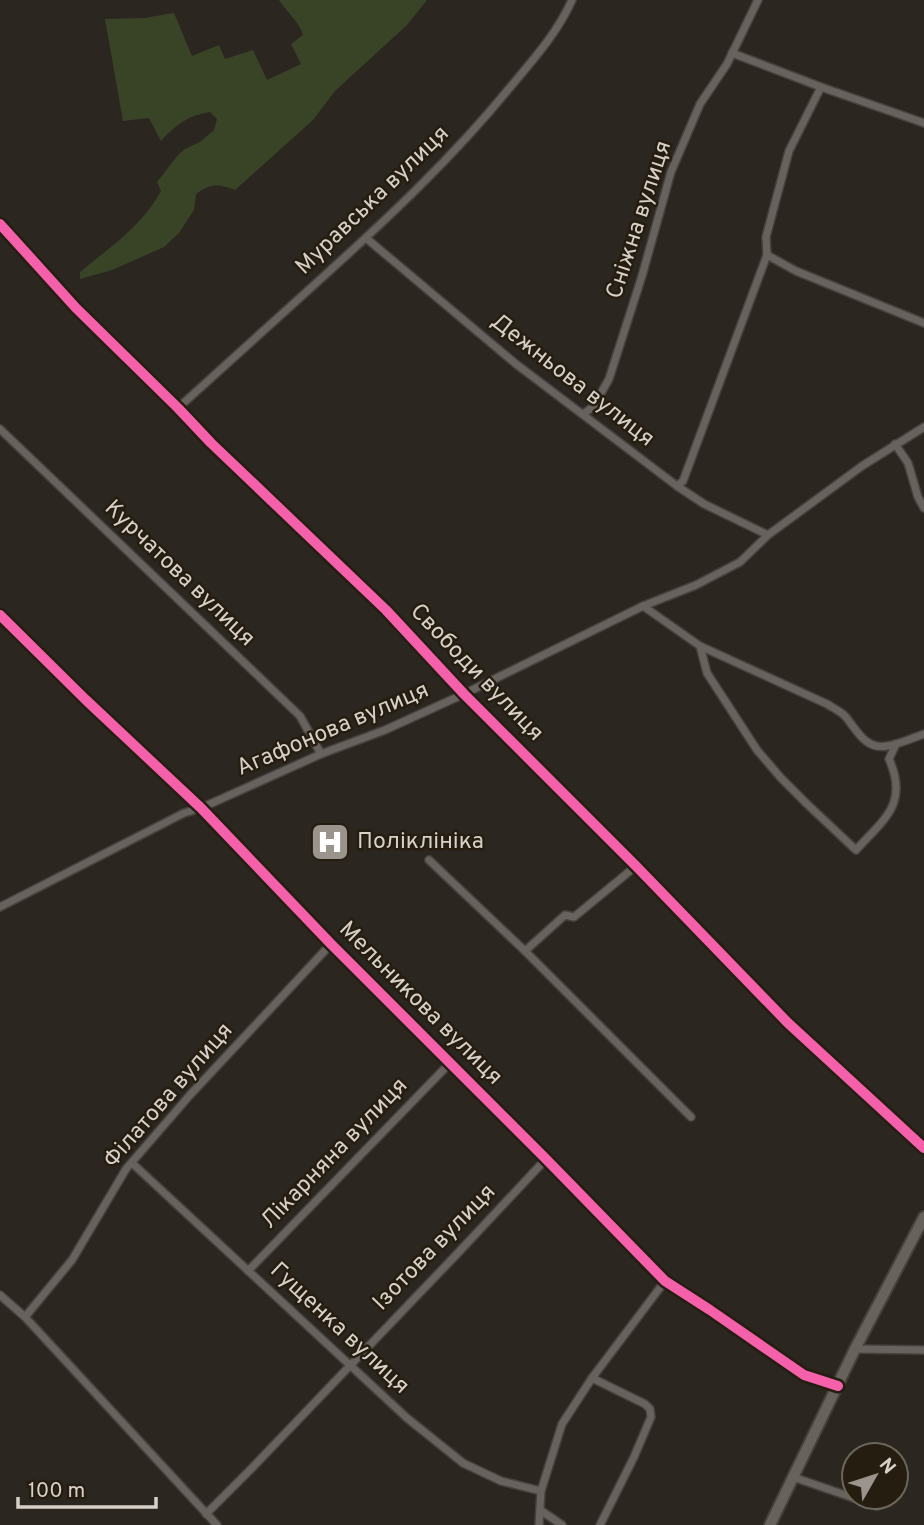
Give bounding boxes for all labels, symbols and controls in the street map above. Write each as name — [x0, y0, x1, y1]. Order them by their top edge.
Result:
street label: Муравська вулиця — [290, 120, 456, 282]
street label: Сніжна вулиця — [601, 137, 679, 303]
street label: Дежньова вулиця — [484, 308, 660, 454]
street label: Курчатова вулиця — [98, 495, 260, 653]
street label: Свободи вулиця — [403, 598, 549, 748]
street label: Агафонова вулиця — [232, 676, 434, 784]
hospital icon: Поліклініка — [309, 821, 351, 863]
place label: Поліклініка — [357, 828, 484, 857]
street label: Мельникова вулиця — [332, 916, 508, 1092]
street label: Філатова вулиця — [98, 1017, 240, 1175]
street label: Лікарняна вулиця — [255, 1072, 415, 1236]
street label: Ізотова вулиця — [367, 1179, 503, 1317]
street label: Гущенка вулиця — [263, 1257, 415, 1401]
north arrow — [840, 1441, 910, 1511]
text: N — [873, 1454, 900, 1479]
scale bar — [18, 1466, 156, 1510]
text: 100 m — [28, 1478, 85, 1505]

